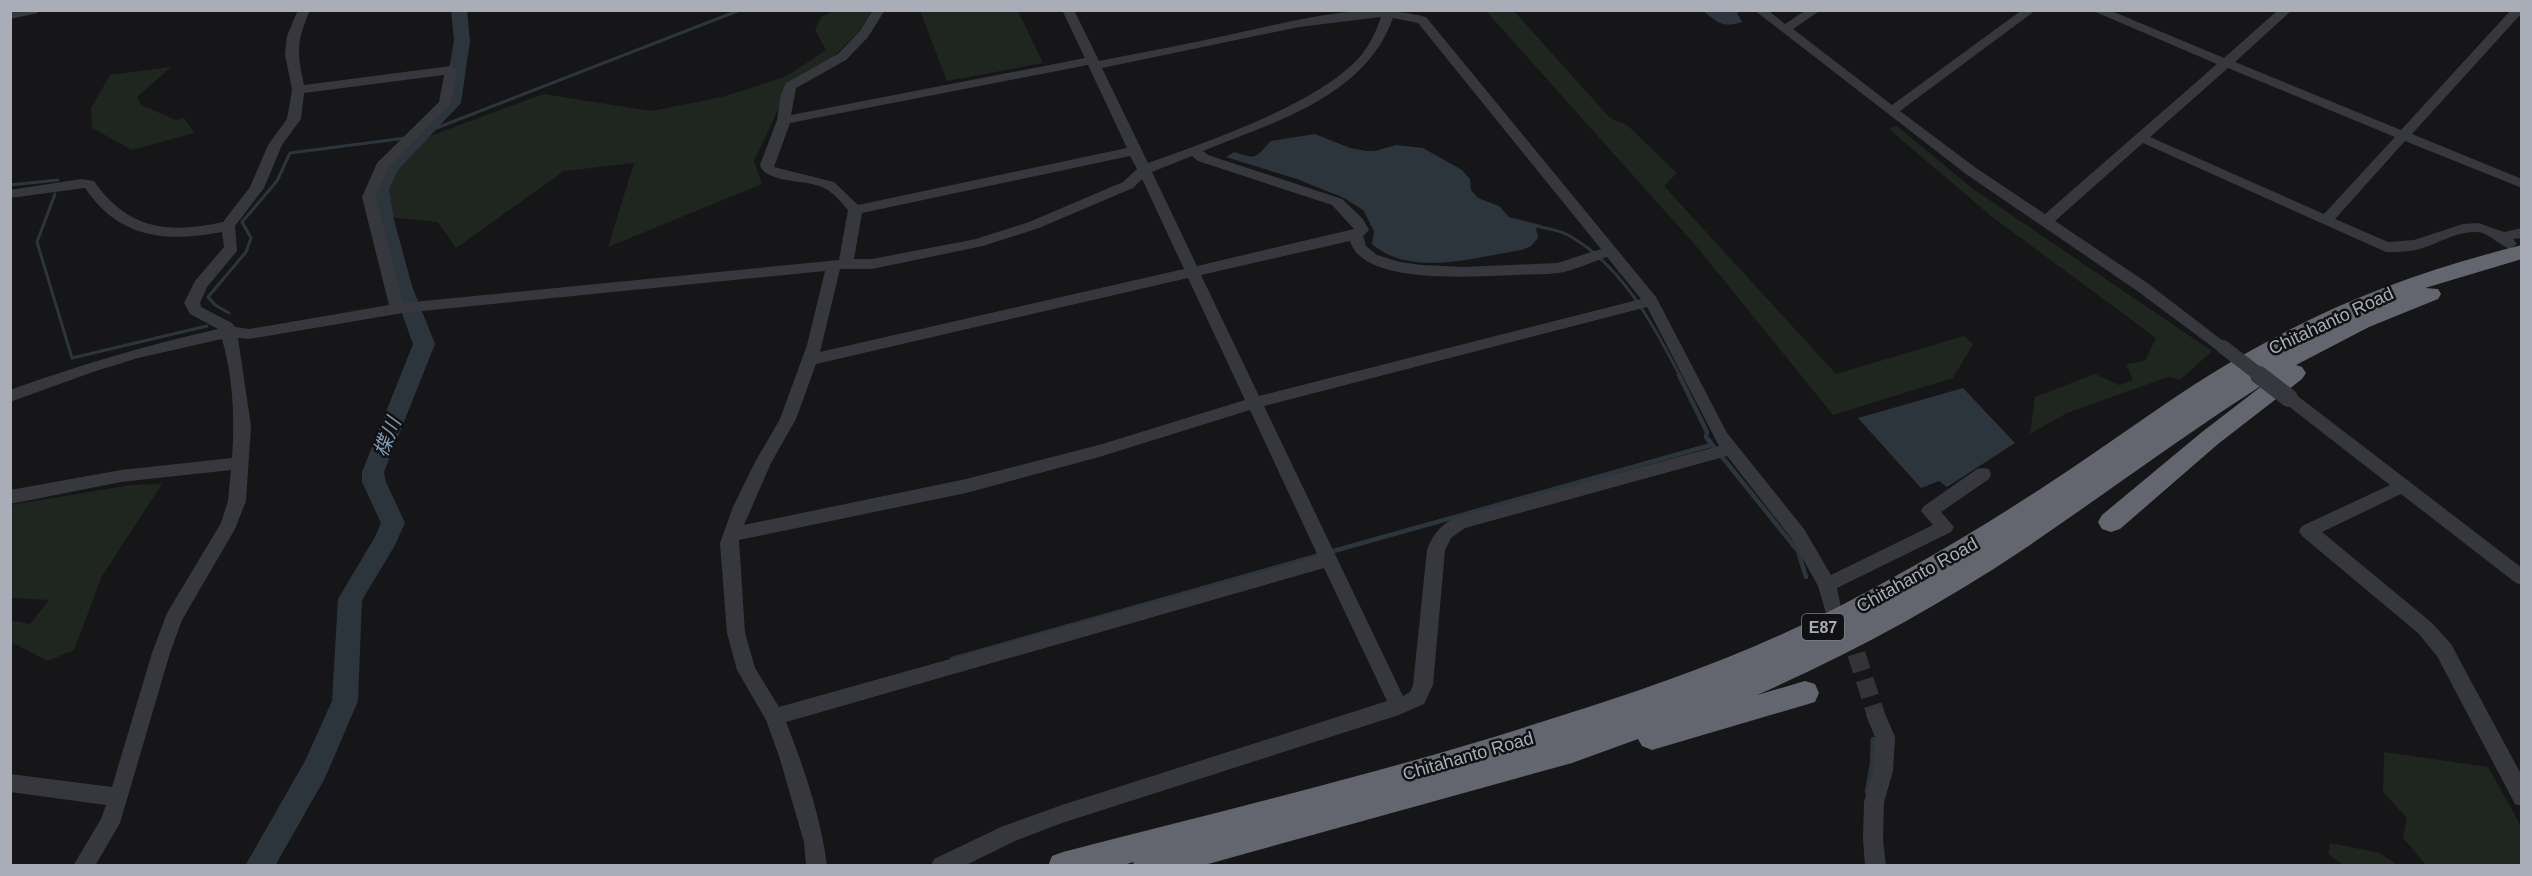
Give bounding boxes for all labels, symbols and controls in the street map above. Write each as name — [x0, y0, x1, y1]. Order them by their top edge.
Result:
street label: Chitahanto Road — [2266, 283, 2396, 359]
water label: 楪川 — [369, 412, 405, 460]
street label: Chitahanto Road — [1853, 534, 1981, 616]
road number: E87 — [1802, 614, 1844, 640]
street label: Chitahanto Road — [1400, 728, 1536, 784]

